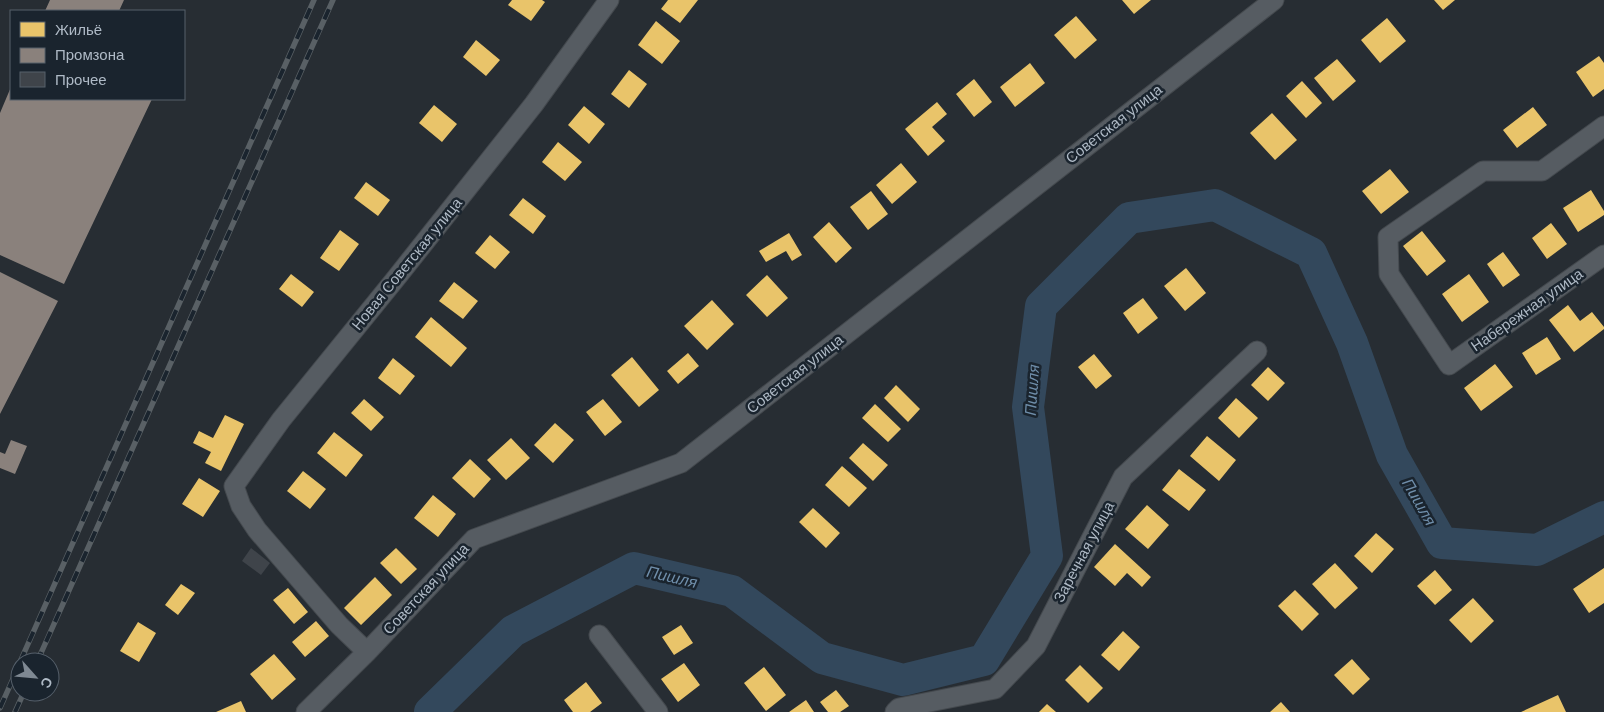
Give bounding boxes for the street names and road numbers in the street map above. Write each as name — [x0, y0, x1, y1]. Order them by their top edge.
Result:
street label: Советская улица — [1062, 80, 1167, 168]
street label: Новая Советская улица — [347, 193, 467, 334]
street label: Набережная улица — [1467, 263, 1588, 356]
street label: Советская улица — [743, 330, 848, 418]
street label: Заречная улица — [1049, 498, 1119, 606]
street label: Советская улица — [379, 539, 474, 639]

